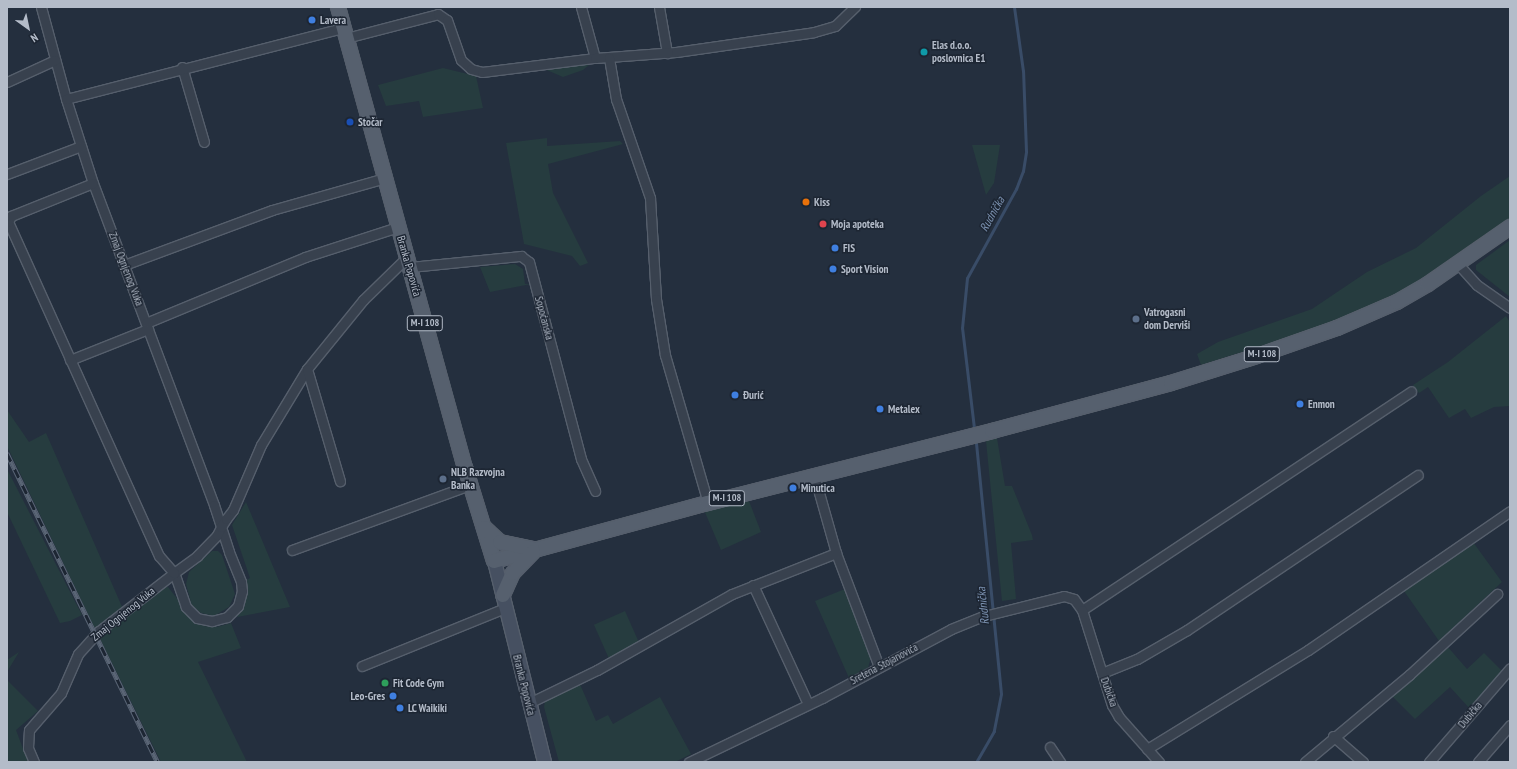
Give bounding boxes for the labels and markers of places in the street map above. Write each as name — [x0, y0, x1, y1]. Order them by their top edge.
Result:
place label: Lavera — [320, 13, 346, 27]
marker: Lavera — [307, 15, 317, 25]
place label: Elas d.o.o. poslovnica E1 — [932, 39, 986, 65]
marker: Elas d.o.o. poslovnica E1 — [919, 47, 929, 57]
place label: Stočar — [358, 115, 383, 129]
marker: Stočar — [345, 117, 355, 127]
place label: Kiss — [814, 195, 830, 209]
marker: Kiss — [801, 197, 811, 207]
place label: Moja apoteka — [831, 217, 884, 231]
marker: Moja apoteka — [818, 219, 828, 229]
place label: FIS — [843, 241, 855, 255]
marker: FIS — [830, 243, 840, 253]
place label: Sport Vision — [841, 262, 889, 276]
marker: Sport Vision — [828, 264, 838, 274]
place label: Vatrogasni dom Derviši — [1144, 306, 1190, 332]
marker: Vatrogasni dom Derviši — [1131, 314, 1141, 324]
place label: Đurić — [743, 388, 764, 402]
marker: Đurić — [730, 390, 740, 400]
place label: Enmon — [1308, 397, 1335, 411]
marker: Enmon — [1295, 399, 1305, 409]
place label: Metalex — [888, 402, 920, 416]
marker: Metalex — [875, 404, 885, 414]
place label: NLB Razvojna Banka — [451, 466, 505, 492]
marker: NLB Razvojna Banka — [438, 474, 448, 484]
place label: Minutica — [801, 481, 835, 495]
marker: Minutica — [788, 483, 798, 493]
place label: Fit Code Gym — [393, 676, 444, 690]
marker: Fit Code Gym — [380, 678, 390, 688]
place label: Leo-Gres — [350, 689, 385, 703]
marker: Leo-Gres — [388, 691, 398, 701]
place label: LC Waikiki — [408, 701, 448, 715]
marker: LC Waikiki — [395, 703, 405, 713]

